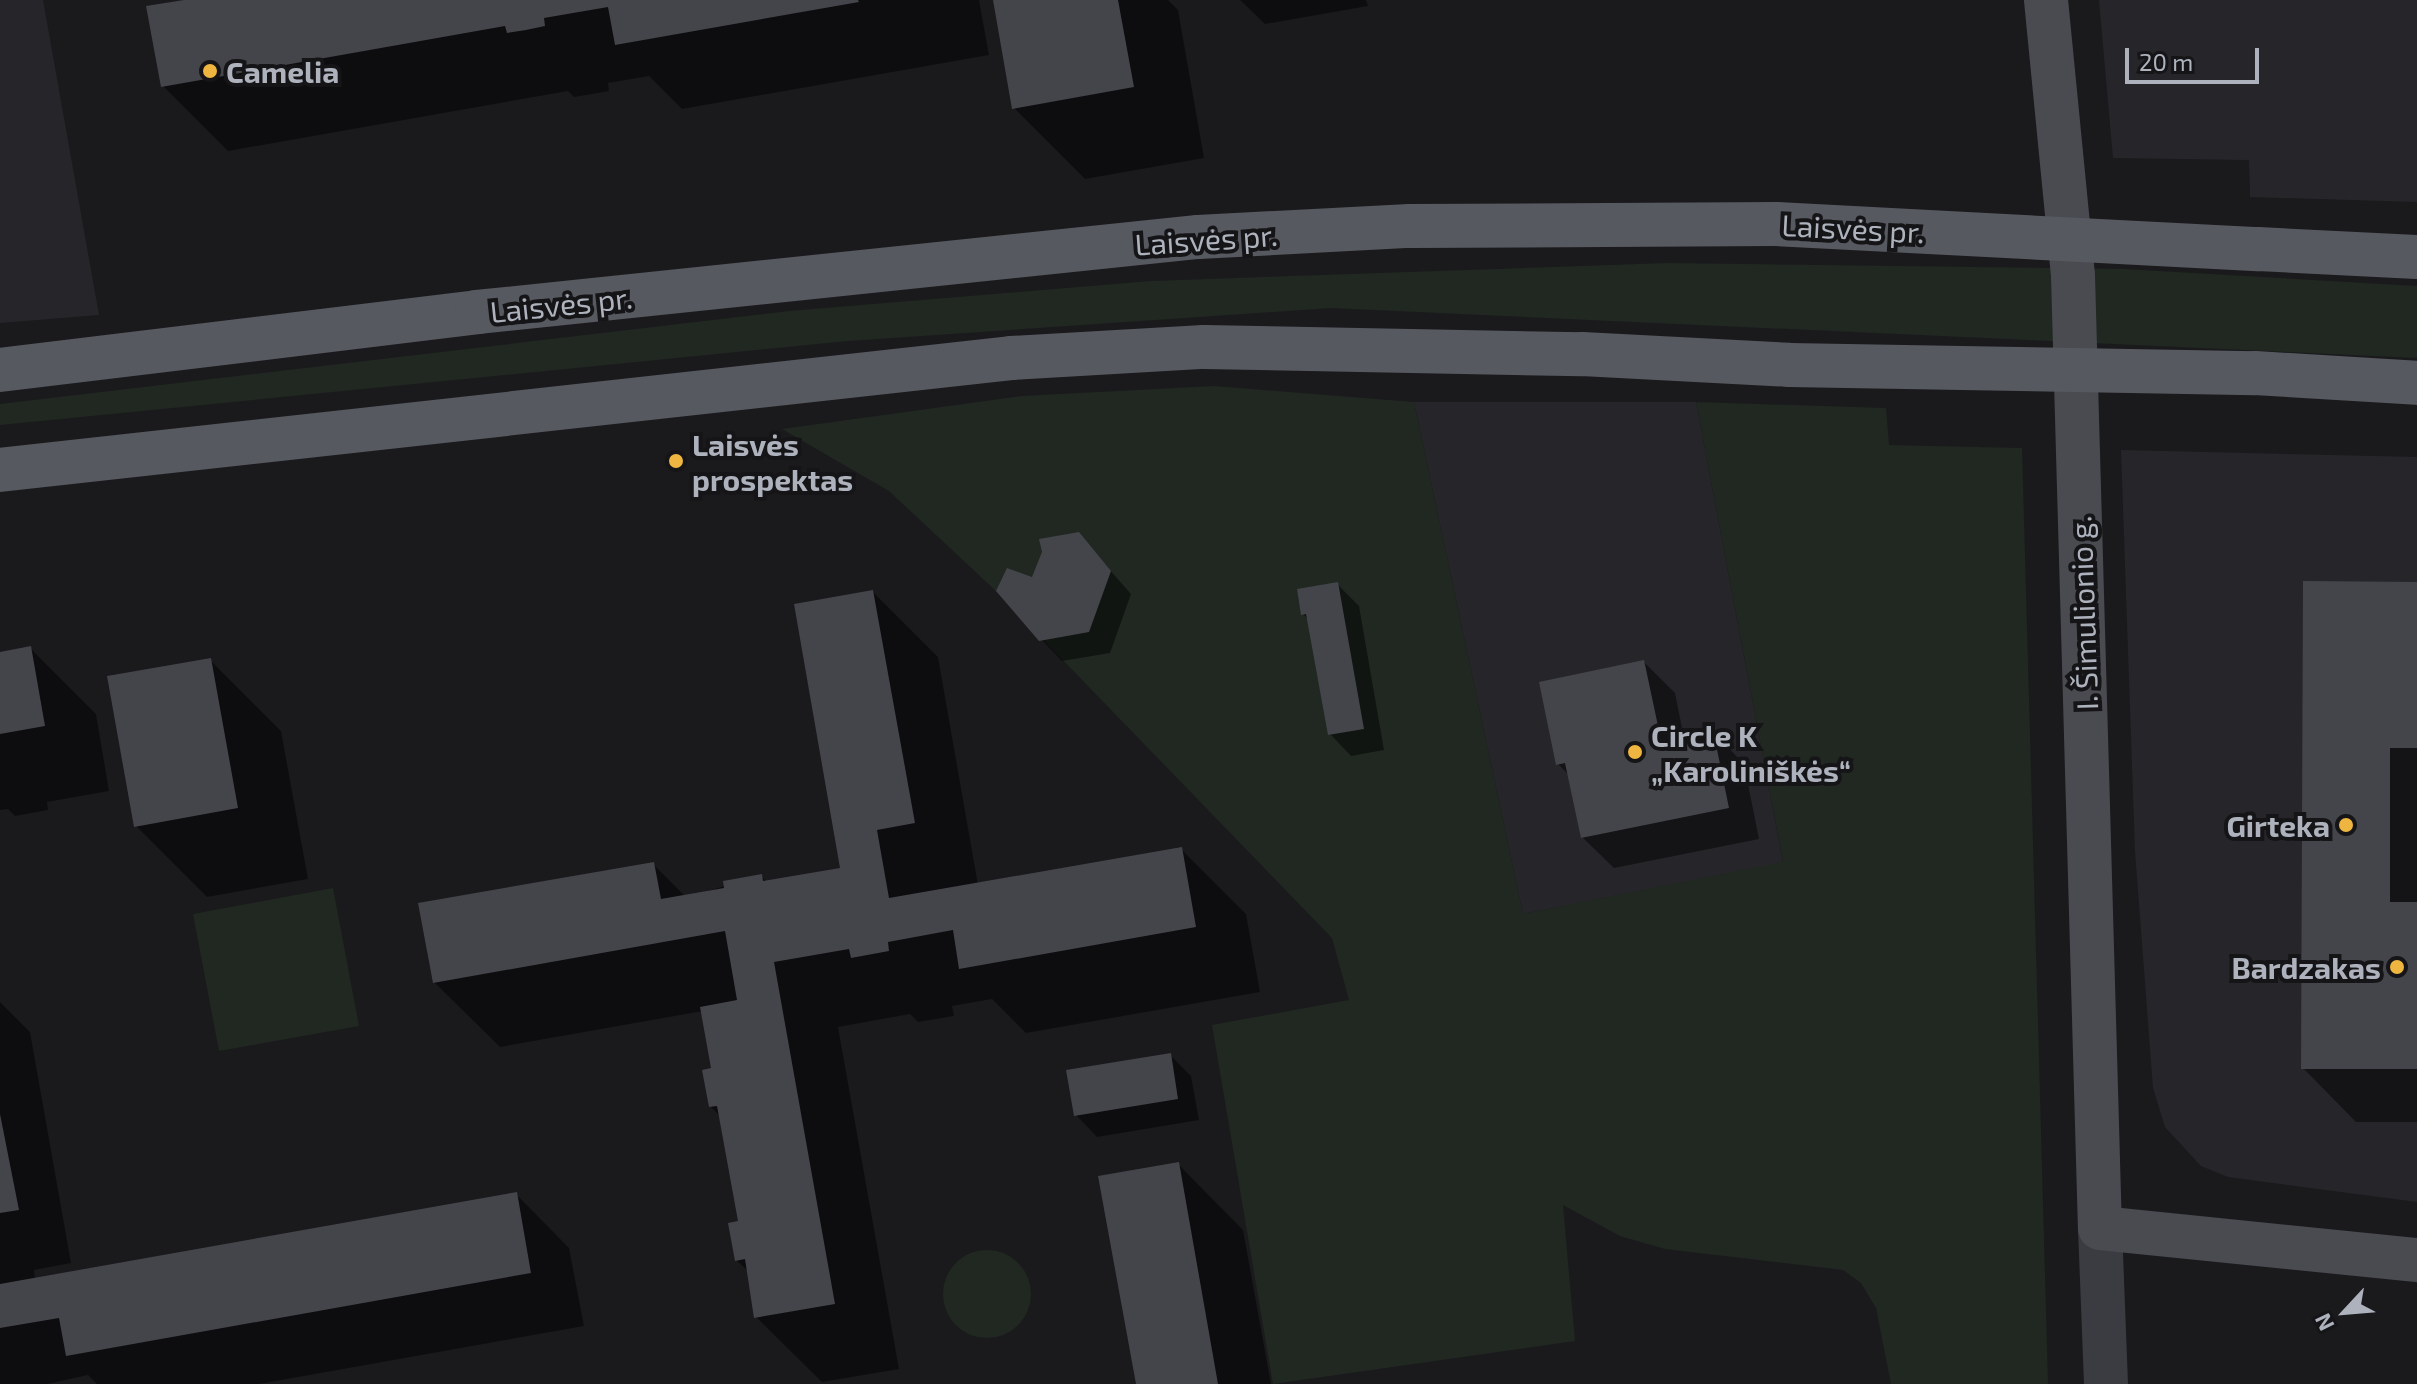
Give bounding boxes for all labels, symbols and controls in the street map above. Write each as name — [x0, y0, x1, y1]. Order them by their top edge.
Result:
scale bar — [2129, 32, 2263, 82]
text: 20 m — [2139, 47, 2193, 76]
place label: Camelia — [226, 53, 339, 89]
marker: Camelia — [201, 62, 219, 80]
street label: Laisvės pr. — [1781, 206, 1925, 250]
street label: Laisvės pr. — [1133, 216, 1279, 262]
street label: Laisvės pr. — [488, 279, 634, 329]
place label: Laisvės prospektas — [692, 426, 853, 496]
marker: Laisvės prospektas — [667, 452, 685, 470]
street label: I. Šimulionio g. — [2062, 515, 2104, 711]
place label: Circle K „Karoliniškės“ — [1651, 717, 1851, 788]
marker: Circle K „Karoliniškės“ — [1626, 743, 1644, 761]
place label: Girteka — [2226, 807, 2330, 843]
marker: Girteka — [2337, 816, 2355, 834]
place label: Bardzakas — [2231, 949, 2381, 985]
marker: Bardzakas — [2388, 958, 2406, 976]
north arrow — [2305, 1272, 2385, 1352]
text: N — [2308, 1310, 2339, 1335]

